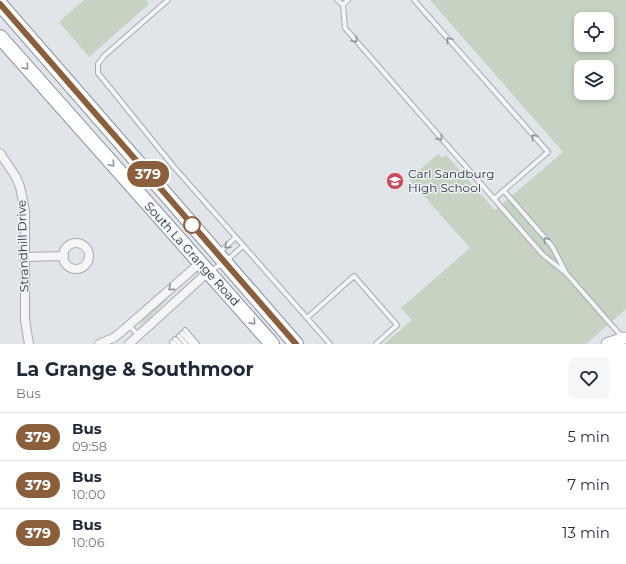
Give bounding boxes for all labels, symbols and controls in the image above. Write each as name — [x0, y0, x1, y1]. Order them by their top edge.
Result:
map controls — [574, 12, 614, 100]
button: locate — [574, 12, 614, 52]
one-way arrow — [350, 35, 357, 42]
one-way arrow — [446, 37, 453, 44]
button: layers — [574, 60, 614, 100]
one-way arrow — [21, 62, 28, 69]
one-way arrow — [436, 133, 443, 140]
one-way arrow — [532, 135, 539, 142]
one-way arrow — [108, 159, 115, 167]
line badge: 379 — [125, 161, 171, 187]
text: 379 — [135, 165, 161, 183]
place label: Carl Sandburg High School — [408, 166, 494, 195]
school or university icon: Carl Sandburg High School — [385, 171, 405, 191]
street label: South La Grange Road — [142, 198, 243, 309]
street label: Strandhill Drive — [13, 200, 32, 292]
unlabelled marker — [183, 216, 201, 234]
one-way arrow — [544, 237, 551, 245]
one-way arrow — [224, 241, 232, 248]
one-way arrow — [168, 284, 175, 291]
one-way arrow — [248, 318, 255, 325]
button: heart — [568, 357, 610, 399]
text: La Grange & Southmoor — [16, 358, 254, 381]
text: Bus — [16, 385, 41, 401]
text: Bus — [72, 419, 102, 438]
text: 5 min — [567, 427, 610, 446]
text: 379 — [25, 428, 51, 446]
text: 09:58 — [72, 438, 107, 454]
text: Bus — [72, 467, 102, 486]
text: 7 min — [567, 475, 610, 494]
text: 379 — [25, 476, 51, 494]
text: 10:00 — [72, 486, 105, 502]
text: Bus — [72, 515, 102, 534]
text: 13 min — [562, 523, 610, 542]
text: 379 — [25, 524, 51, 542]
text: 10:06 — [72, 534, 105, 550]

